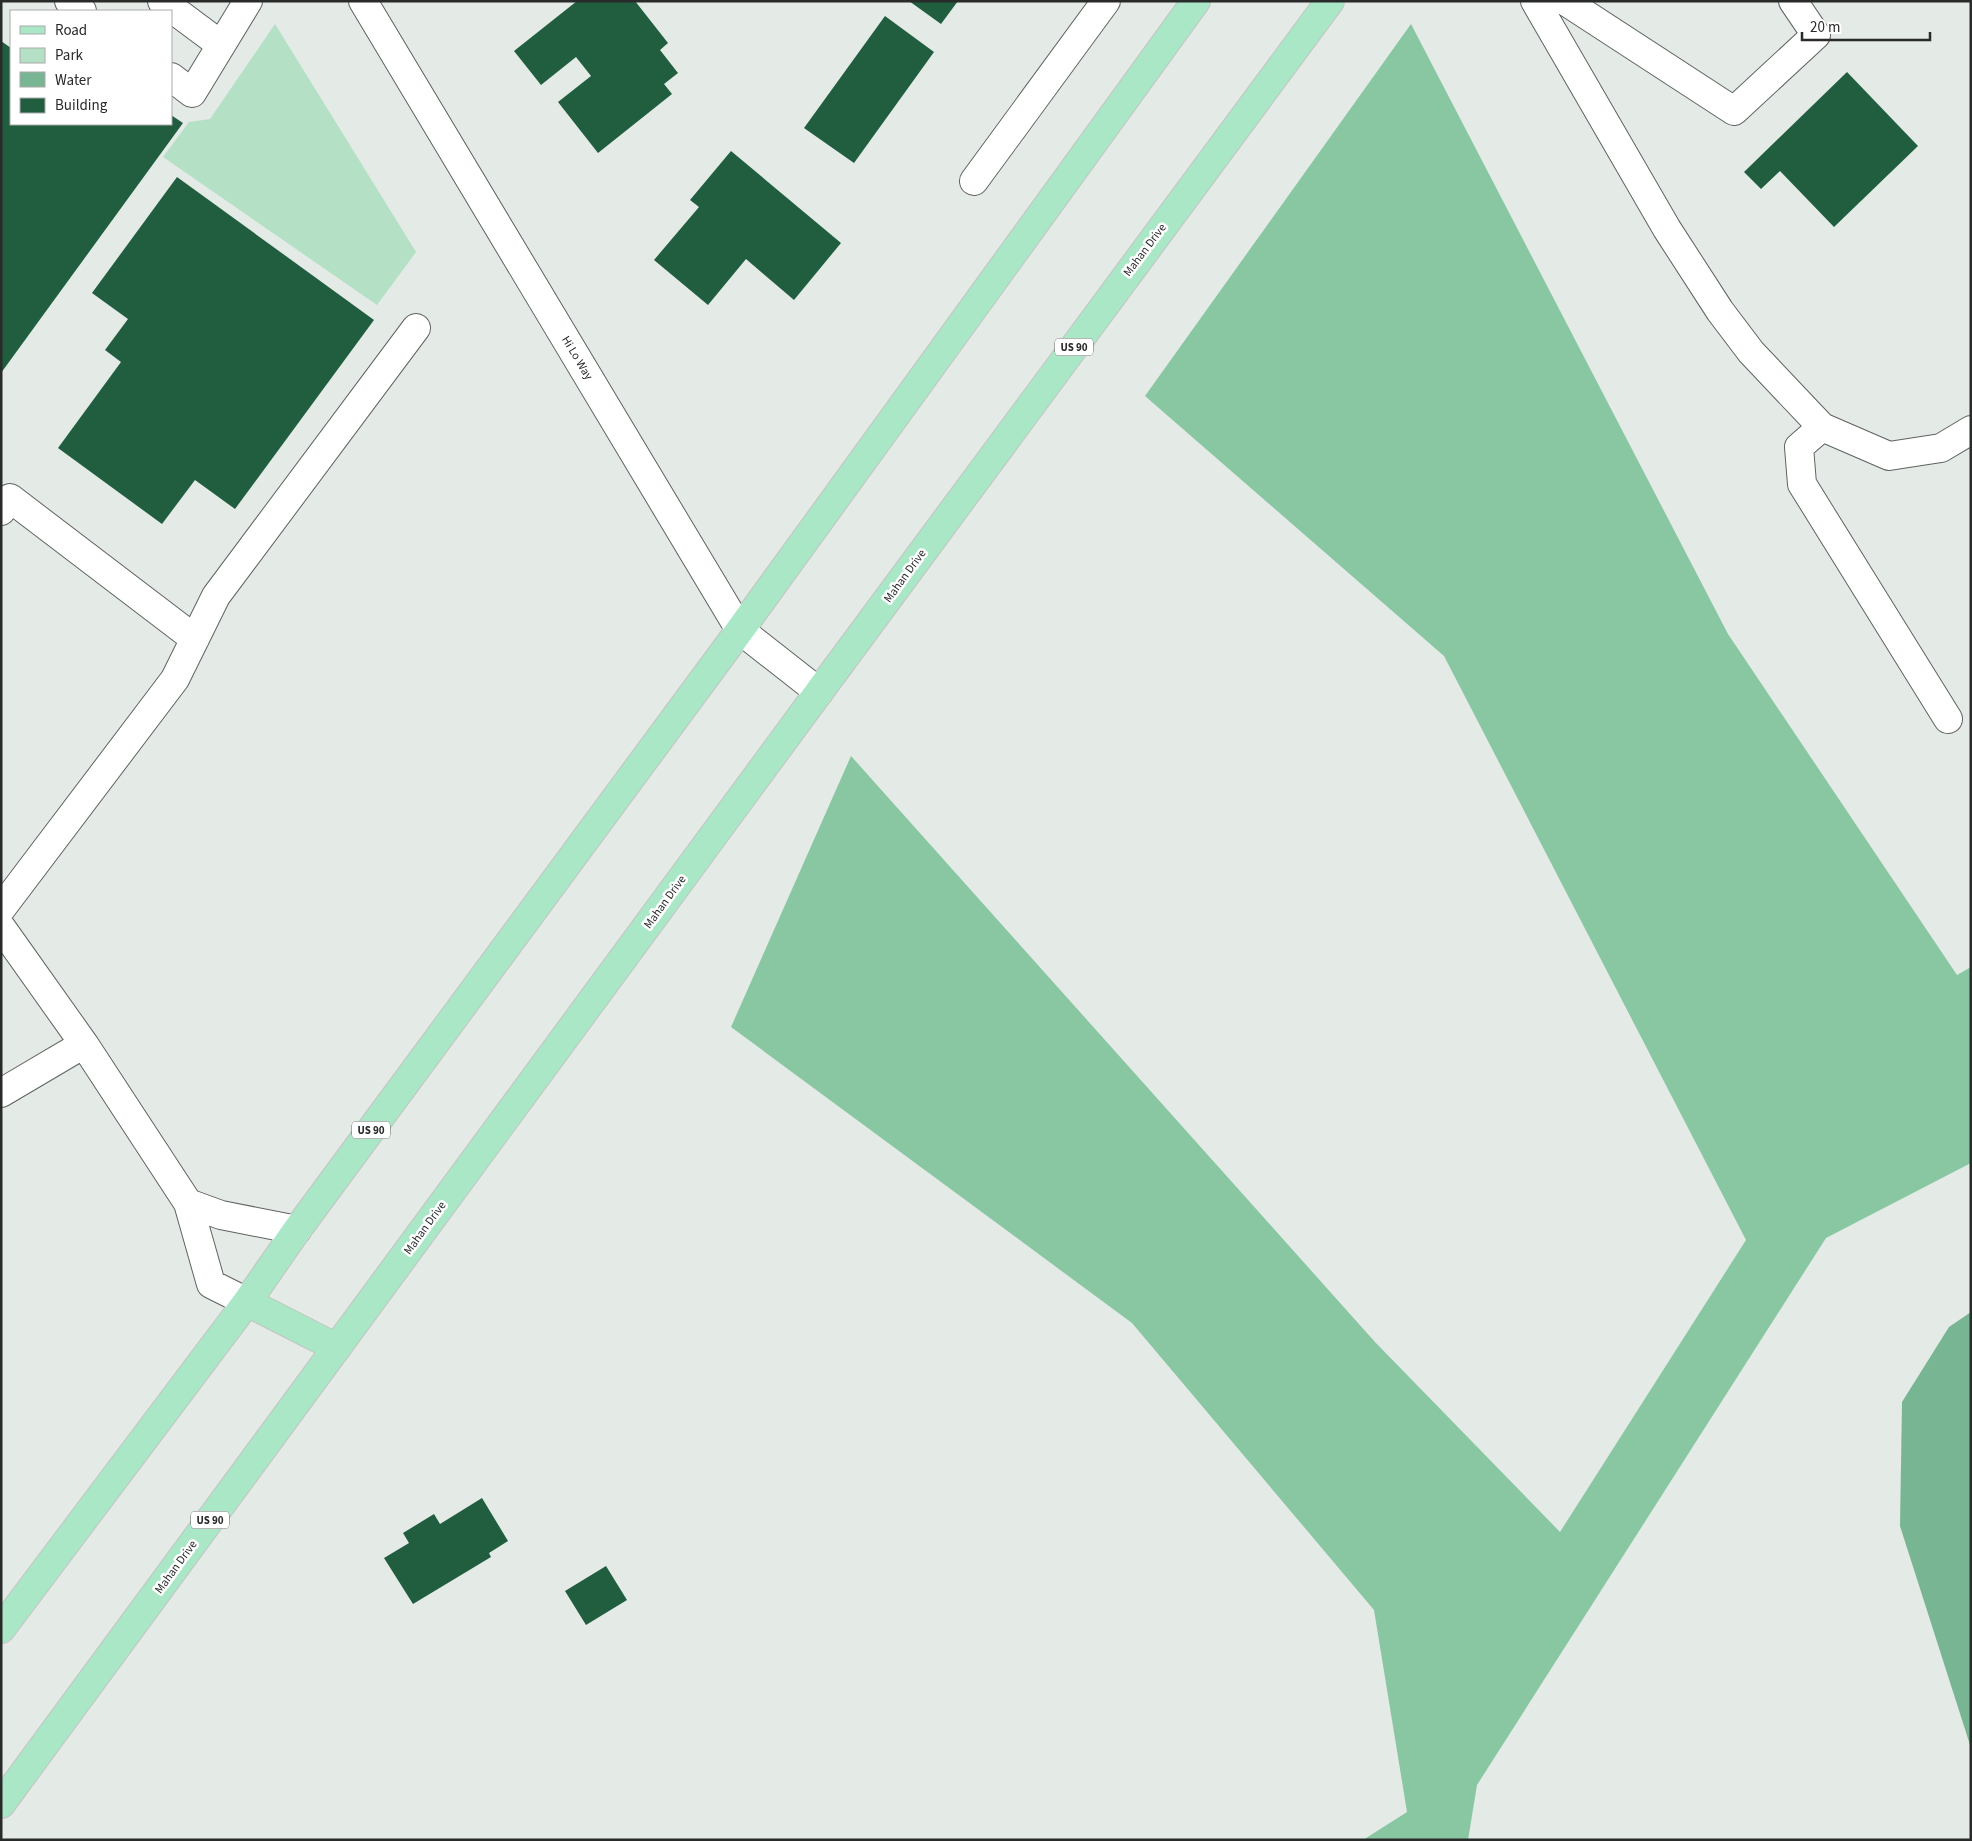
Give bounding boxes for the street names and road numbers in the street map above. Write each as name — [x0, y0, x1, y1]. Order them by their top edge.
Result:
street label: Mahan Drive — [1119, 220, 1171, 280]
street label: Hi Lo Way — [557, 333, 597, 384]
road number: US 90 — [1055, 338, 1093, 356]
street label: Mahan Drive — [880, 546, 930, 606]
street label: Mahan Drive — [640, 872, 690, 932]
road number: US 90 — [352, 1122, 390, 1138]
street label: Mahan Drive — [400, 1198, 450, 1258]
road number: US 90 — [191, 1512, 229, 1528]
street label: Mahan Drive — [151, 1537, 201, 1597]

